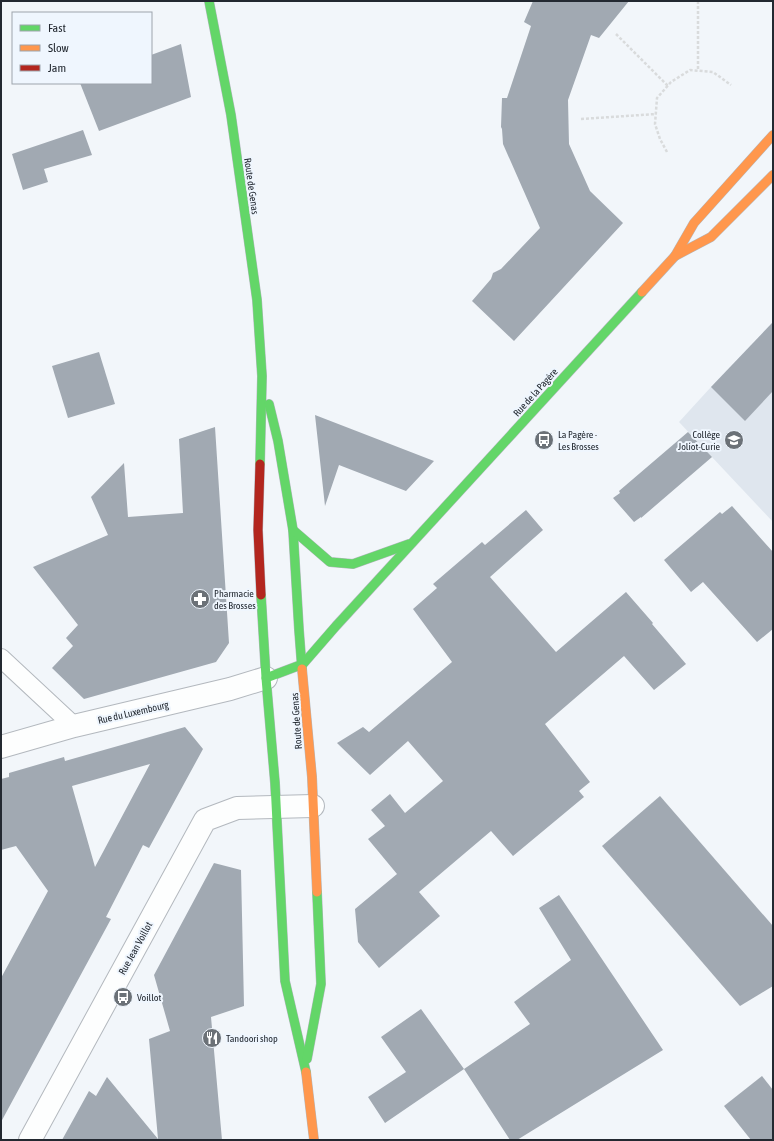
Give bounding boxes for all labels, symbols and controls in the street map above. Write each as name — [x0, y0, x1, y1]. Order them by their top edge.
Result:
legend — [12, 12, 152, 84]
text: Fast — [48, 21, 66, 35]
text: Slow — [48, 41, 69, 55]
text: Jam — [48, 61, 66, 75]
street label: Route de Genas — [242, 157, 261, 215]
street label: Rue de la Pagère — [511, 366, 560, 419]
bus stop icon: La Pagère - Les Brosses — [533, 429, 555, 451]
place label: La Pagère - Les Brosses — [558, 429, 599, 452]
place label: Collège Joliot-Curie — [678, 429, 720, 452]
school or university icon: Collège Joliot-Curie — [723, 429, 745, 451]
pharmacy icon: Pharmacie des Brosses — [189, 588, 211, 610]
place label: Pharmacie des Brosses — [214, 588, 256, 611]
street label: Route de Genas — [289, 692, 304, 750]
street label: Rue du Luxembourg — [97, 699, 170, 726]
street label: Rue Jean Voillot — [116, 920, 155, 977]
bus stop icon: Voillot — [112, 986, 134, 1008]
place label: Voillot — [137, 992, 161, 1003]
restaurant icon: Tandoori shop — [201, 1027, 223, 1049]
place label: Tandoori shop — [226, 1033, 278, 1044]

